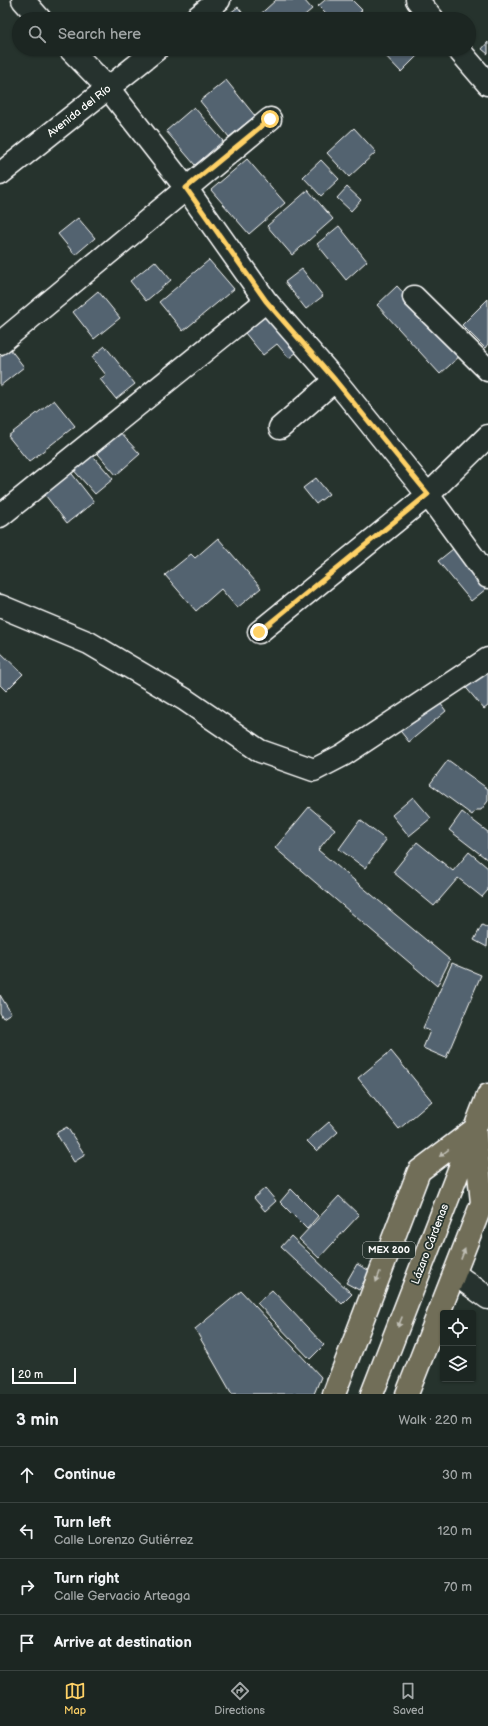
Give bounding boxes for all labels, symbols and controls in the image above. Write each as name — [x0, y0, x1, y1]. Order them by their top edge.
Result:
search box — [12, 12, 476, 56]
icon: search — [26, 23, 48, 45]
text: Search here — [58, 25, 141, 44]
street label: Avenida del Río — [45, 82, 113, 140]
route start — [261, 110, 279, 128]
route end — [250, 623, 268, 641]
one-way arrow — [438, 1148, 449, 1157]
street label: Lázaro Cárdenas — [409, 1201, 452, 1286]
road number: MEX 200 — [363, 1242, 415, 1258]
one-way arrow — [460, 1247, 466, 1259]
one-way arrow — [375, 1271, 381, 1283]
map controls — [440, 1310, 476, 1382]
button: locate — [440, 1310, 476, 1346]
one-way arrow — [397, 1316, 403, 1327]
button: layers — [440, 1346, 476, 1382]
scale bar — [12, 1366, 76, 1385]
text: 20 m — [18, 1368, 43, 1381]
text: 3 min — [16, 1410, 59, 1430]
text: Walk · 220 m — [399, 1412, 472, 1428]
icon: ahead — [16, 1464, 38, 1486]
text: Continue — [54, 1465, 116, 1484]
text: 30 m — [442, 1467, 472, 1483]
text: Turn left — [54, 1513, 111, 1532]
icon: left — [16, 1520, 38, 1542]
text: 120 m — [437, 1523, 472, 1539]
text: Calle Lorenzo Gutiérrez — [54, 1532, 193, 1548]
text: Turn right — [54, 1569, 119, 1588]
icon: right — [16, 1576, 38, 1598]
text: 70 m — [444, 1579, 472, 1595]
text: Calle Gervacio Arteaga — [54, 1588, 190, 1604]
icon: arrive — [16, 1632, 38, 1654]
text: Arrive at destination — [54, 1633, 192, 1652]
tab: Map — [64, 1680, 86, 1717]
tab: Directions — [214, 1680, 265, 1717]
tab: Saved — [393, 1680, 424, 1717]

